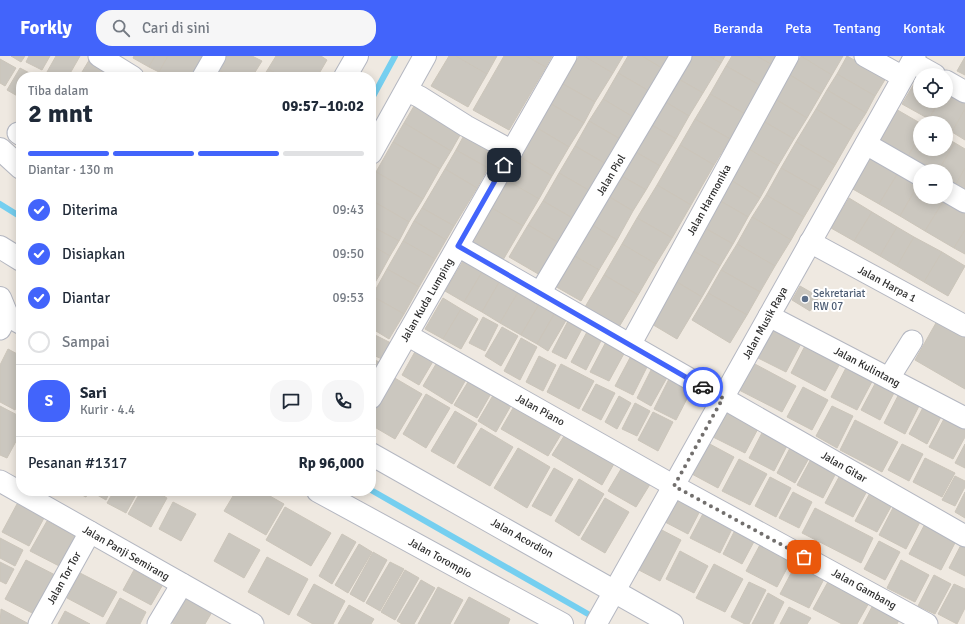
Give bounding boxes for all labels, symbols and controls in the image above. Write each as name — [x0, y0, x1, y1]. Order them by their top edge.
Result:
search box — [96, 10, 376, 46]
text: Forkly — [20, 16, 72, 40]
icon: search — [110, 17, 132, 39]
text: Cari di sini — [142, 19, 210, 37]
text: Beranda — [713, 20, 763, 37]
text: Peta — [785, 20, 812, 37]
text: Tentang — [834, 20, 881, 37]
text: Kontak — [903, 20, 945, 37]
map controls — [913, 68, 953, 204]
button: locate — [913, 68, 953, 108]
text: Tiba dalam — [28, 83, 89, 99]
text: 09:57–10:02 — [282, 97, 364, 115]
text: 2 mnt — [28, 98, 93, 130]
button: + — [913, 116, 953, 156]
pin — [487, 148, 521, 182]
street label: Jalan Piol — [594, 152, 628, 198]
icon: home — [493, 154, 515, 176]
text: Diantar · 130 m — [28, 162, 114, 178]
street label: Jalan Harmonika — [684, 162, 734, 238]
button: − — [913, 164, 953, 204]
icon: check — [28, 199, 50, 221]
text: Diterima — [62, 201, 118, 219]
text: 09:43 — [332, 202, 364, 218]
icon: check — [28, 243, 50, 265]
text: Disiapkan — [62, 245, 125, 263]
text: 09:50 — [332, 246, 364, 262]
street label: Jalan Kuda Lumping — [398, 256, 456, 344]
street label: Jalan Harpa 1 — [856, 263, 918, 305]
street label: Jalan Musik Raya — [740, 284, 790, 361]
icon: check — [28, 287, 50, 309]
place label: Sekretariat RW 07 — [813, 287, 866, 313]
text: Diantar — [62, 289, 110, 307]
text: 09:53 — [332, 290, 364, 306]
marker: Sekretariat RW 07 — [800, 294, 810, 304]
text: Sampai — [62, 333, 110, 351]
street label: Jalan Kulintang — [832, 344, 903, 390]
courier — [683, 367, 723, 407]
icon: car — [692, 376, 714, 398]
button: chat — [270, 380, 312, 422]
button: phone — [322, 380, 364, 422]
text: Sari — [80, 384, 107, 402]
street label: Jalan Piano — [513, 391, 567, 429]
text: S — [45, 392, 53, 410]
text: Kurir · 4.4 — [80, 402, 135, 418]
street label: Jalan Gitar — [819, 449, 869, 485]
text: Pesanan #1317 — [28, 454, 127, 472]
text: Rp 96,000 — [298, 454, 364, 472]
street label: Jalan Acordion — [489, 515, 555, 561]
street label: Jalan Panji Semirang — [80, 523, 172, 583]
street label: Jalan Torompio — [406, 535, 474, 581]
pin — [787, 540, 821, 574]
icon: bag — [793, 546, 815, 568]
street label: Jalan Tor Tor — [44, 549, 84, 607]
street label: Jalan Gambang — [829, 566, 899, 612]

